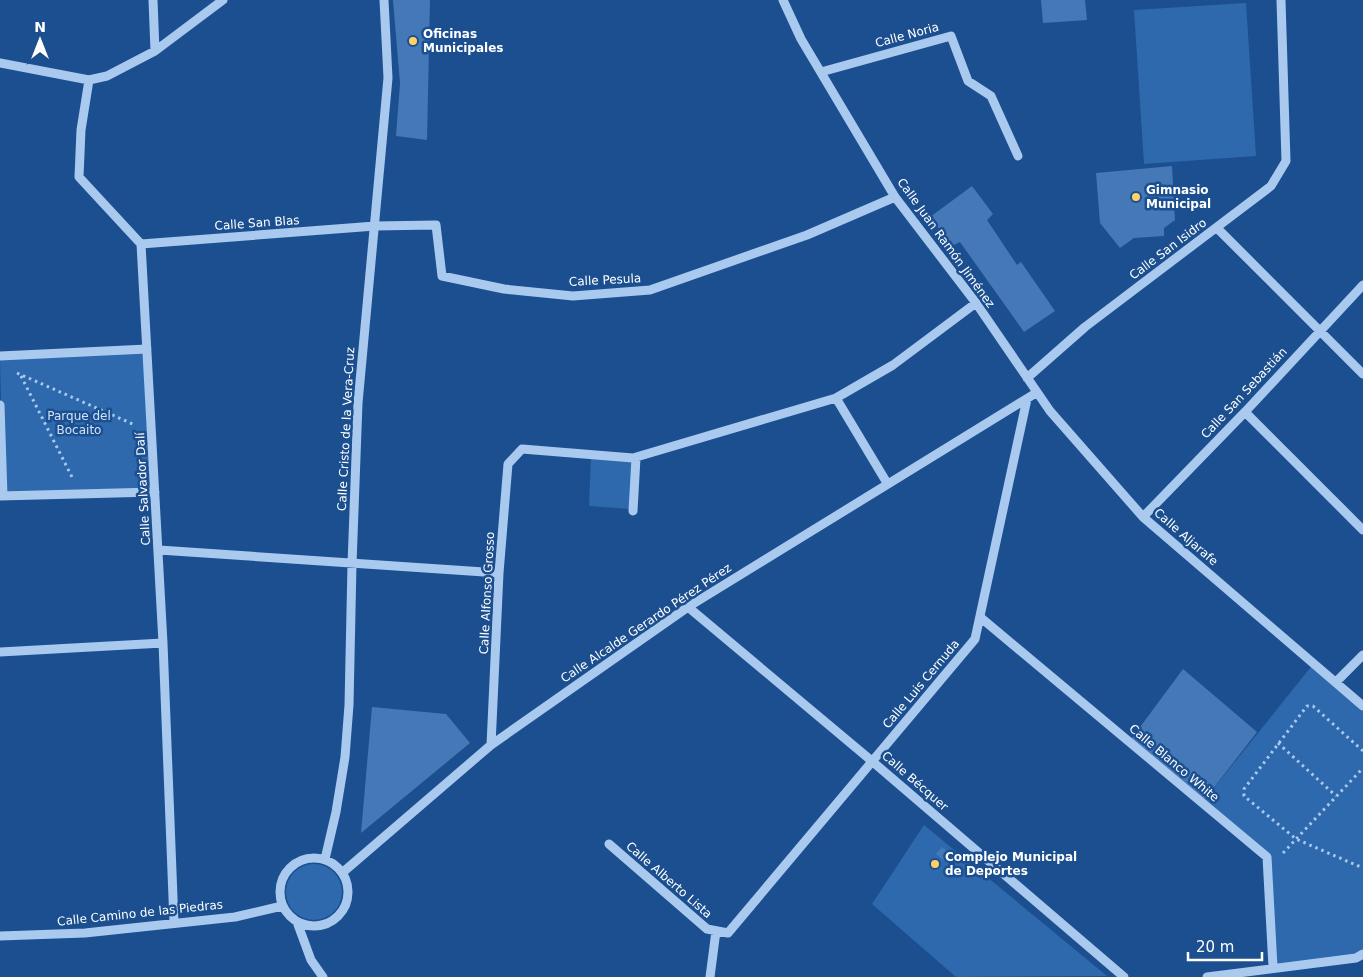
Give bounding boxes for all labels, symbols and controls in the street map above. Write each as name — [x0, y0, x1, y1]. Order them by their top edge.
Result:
north arrow — [15, 15, 65, 65]
text: N — [34, 19, 46, 35]
street label: Calle Noria — [874, 20, 940, 50]
place label: Oficinas Municipales — [423, 27, 503, 55]
marker: Oficinas Municipales — [407, 35, 419, 47]
street label: Calle Juan Ramón Jiménez — [894, 176, 998, 310]
place label: Gimnasio Municipal — [1146, 183, 1211, 211]
marker: Gimnasio Municipal — [1130, 191, 1142, 203]
street label: Calle San Blas — [214, 213, 300, 233]
street label: Calle San Isidro — [1127, 216, 1209, 282]
street label: Calle Pesula — [569, 271, 641, 289]
street label: Calle San Sebastián — [1198, 345, 1290, 441]
street label: Calle Cristo de la Vera-Cruz — [335, 347, 357, 511]
park label: Parque del Bocaito — [47, 409, 111, 437]
street label: Calle Salvador Dalí — [133, 431, 153, 546]
street label: Calle Aljarafe — [1151, 506, 1221, 568]
street label: Calle Alfonso Grosso — [477, 531, 497, 655]
street label: Calle Alcalde Gerardo Pérez Pérez — [558, 561, 734, 685]
street label: Calle Luis Cernuda — [880, 637, 962, 731]
street label: Calle Blanco White — [1126, 721, 1222, 805]
street label: Calle Bécquer — [879, 748, 951, 814]
street label: Calle Alberto Lista — [623, 839, 715, 921]
place label: Complejo Municipal de Deportes — [945, 850, 1077, 878]
marker: Complejo Municipal de Deportes — [929, 858, 941, 870]
street label: Calle Camino de las Piedras — [56, 897, 224, 929]
scale bar — [1188, 930, 1262, 962]
text: 20 m — [1196, 938, 1234, 956]

